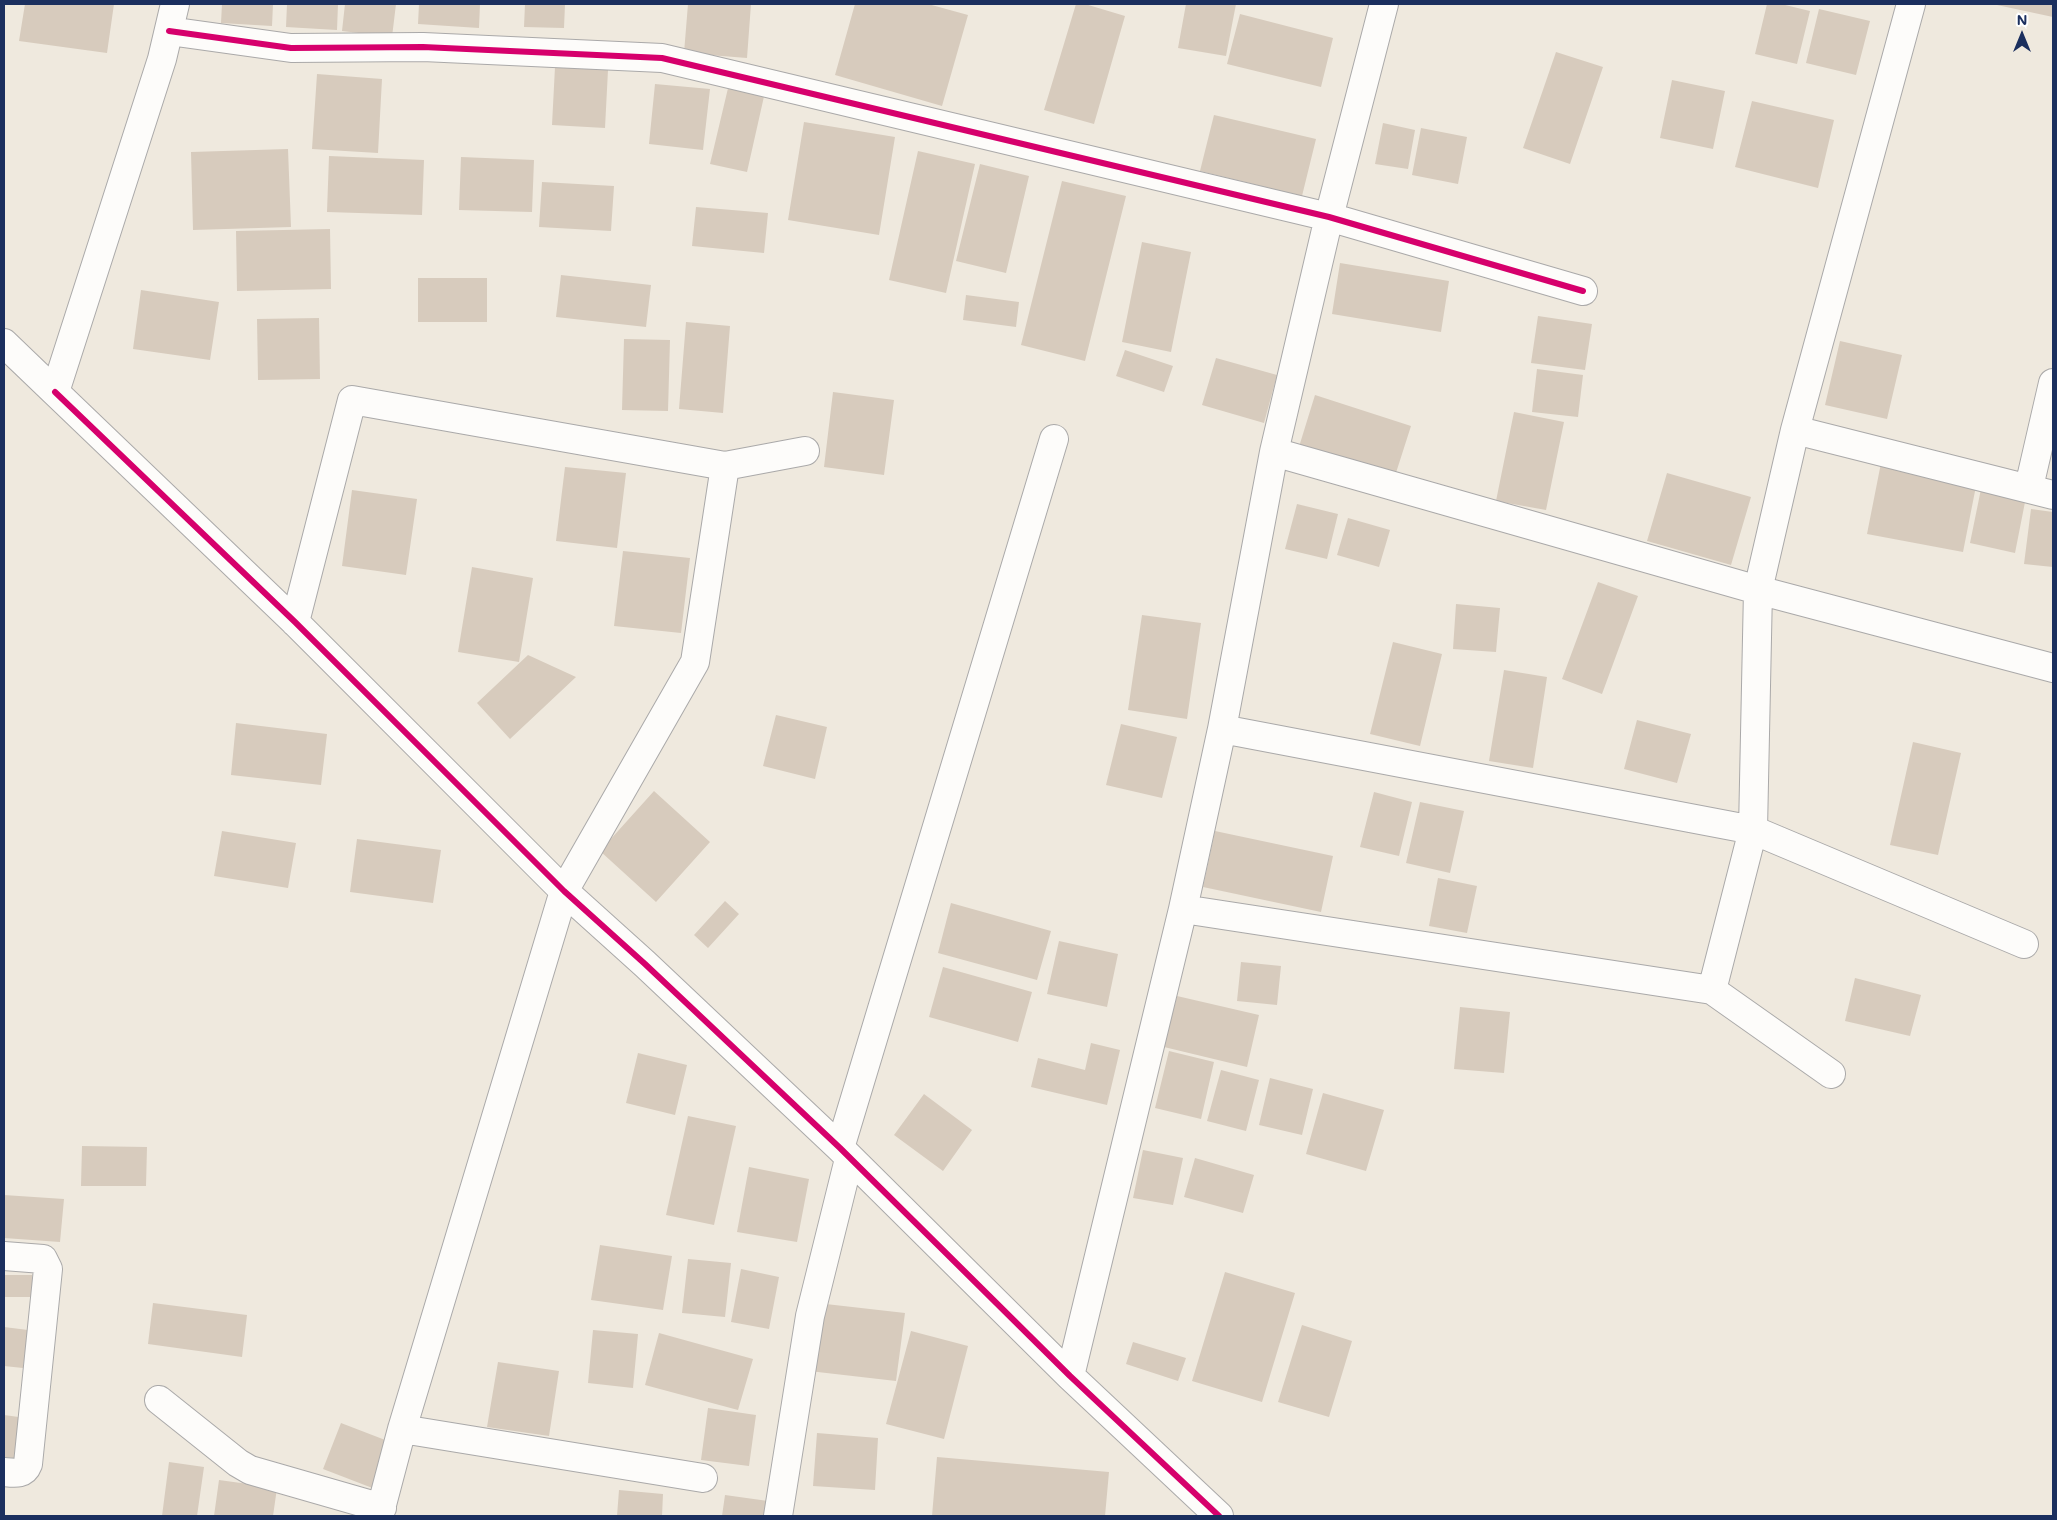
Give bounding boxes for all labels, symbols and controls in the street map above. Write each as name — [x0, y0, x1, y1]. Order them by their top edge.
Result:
north arrow — [1997, 10, 2047, 60]
text: N — [2017, 10, 2027, 29]

